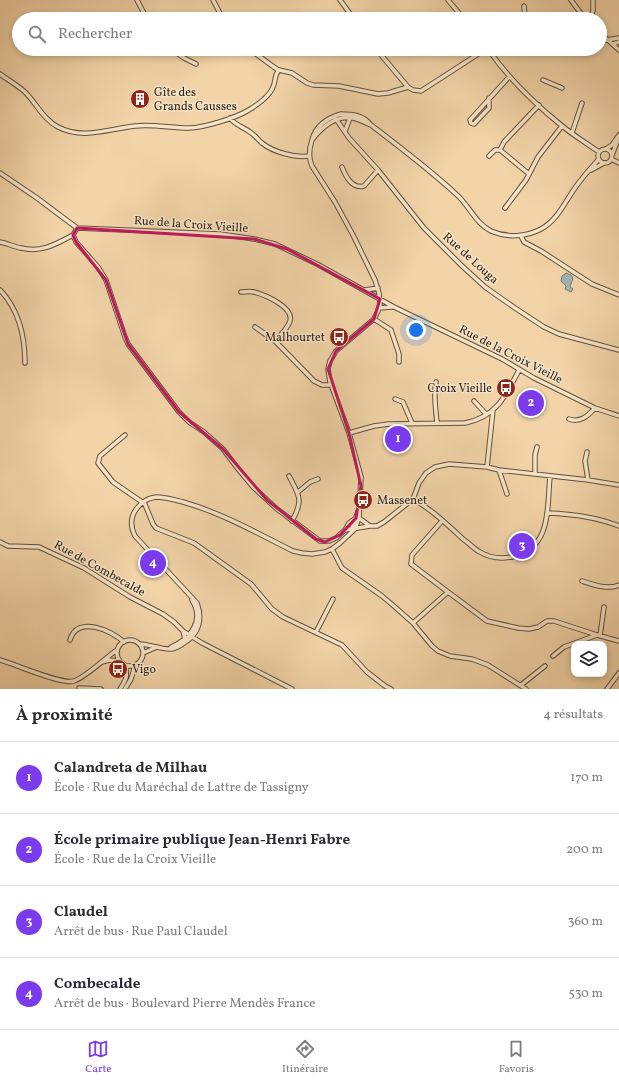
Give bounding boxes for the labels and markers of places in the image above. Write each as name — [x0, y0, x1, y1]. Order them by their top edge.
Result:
place label: Gîte des Grands Causses — [154, 85, 237, 115]
building icon: Gîte des Grands Causses — [129, 88, 151, 110]
bus stop icon: Malhourtet — [328, 326, 350, 348]
place label: Malhourtet — [265, 330, 325, 346]
bus stop icon: Croix Vieille — [495, 377, 517, 399]
place label: Croix Vieille — [427, 381, 492, 397]
pin: 2 — [518, 388, 544, 418]
pin: 1 — [385, 424, 411, 454]
bus stop icon: Massenet — [352, 489, 374, 511]
place label: Massenet — [377, 493, 427, 509]
pin: 3 — [509, 531, 535, 561]
pin: 4 — [140, 548, 166, 578]
bus stop icon: Vigo — [107, 658, 129, 680]
place label: Vigo — [132, 662, 156, 678]

